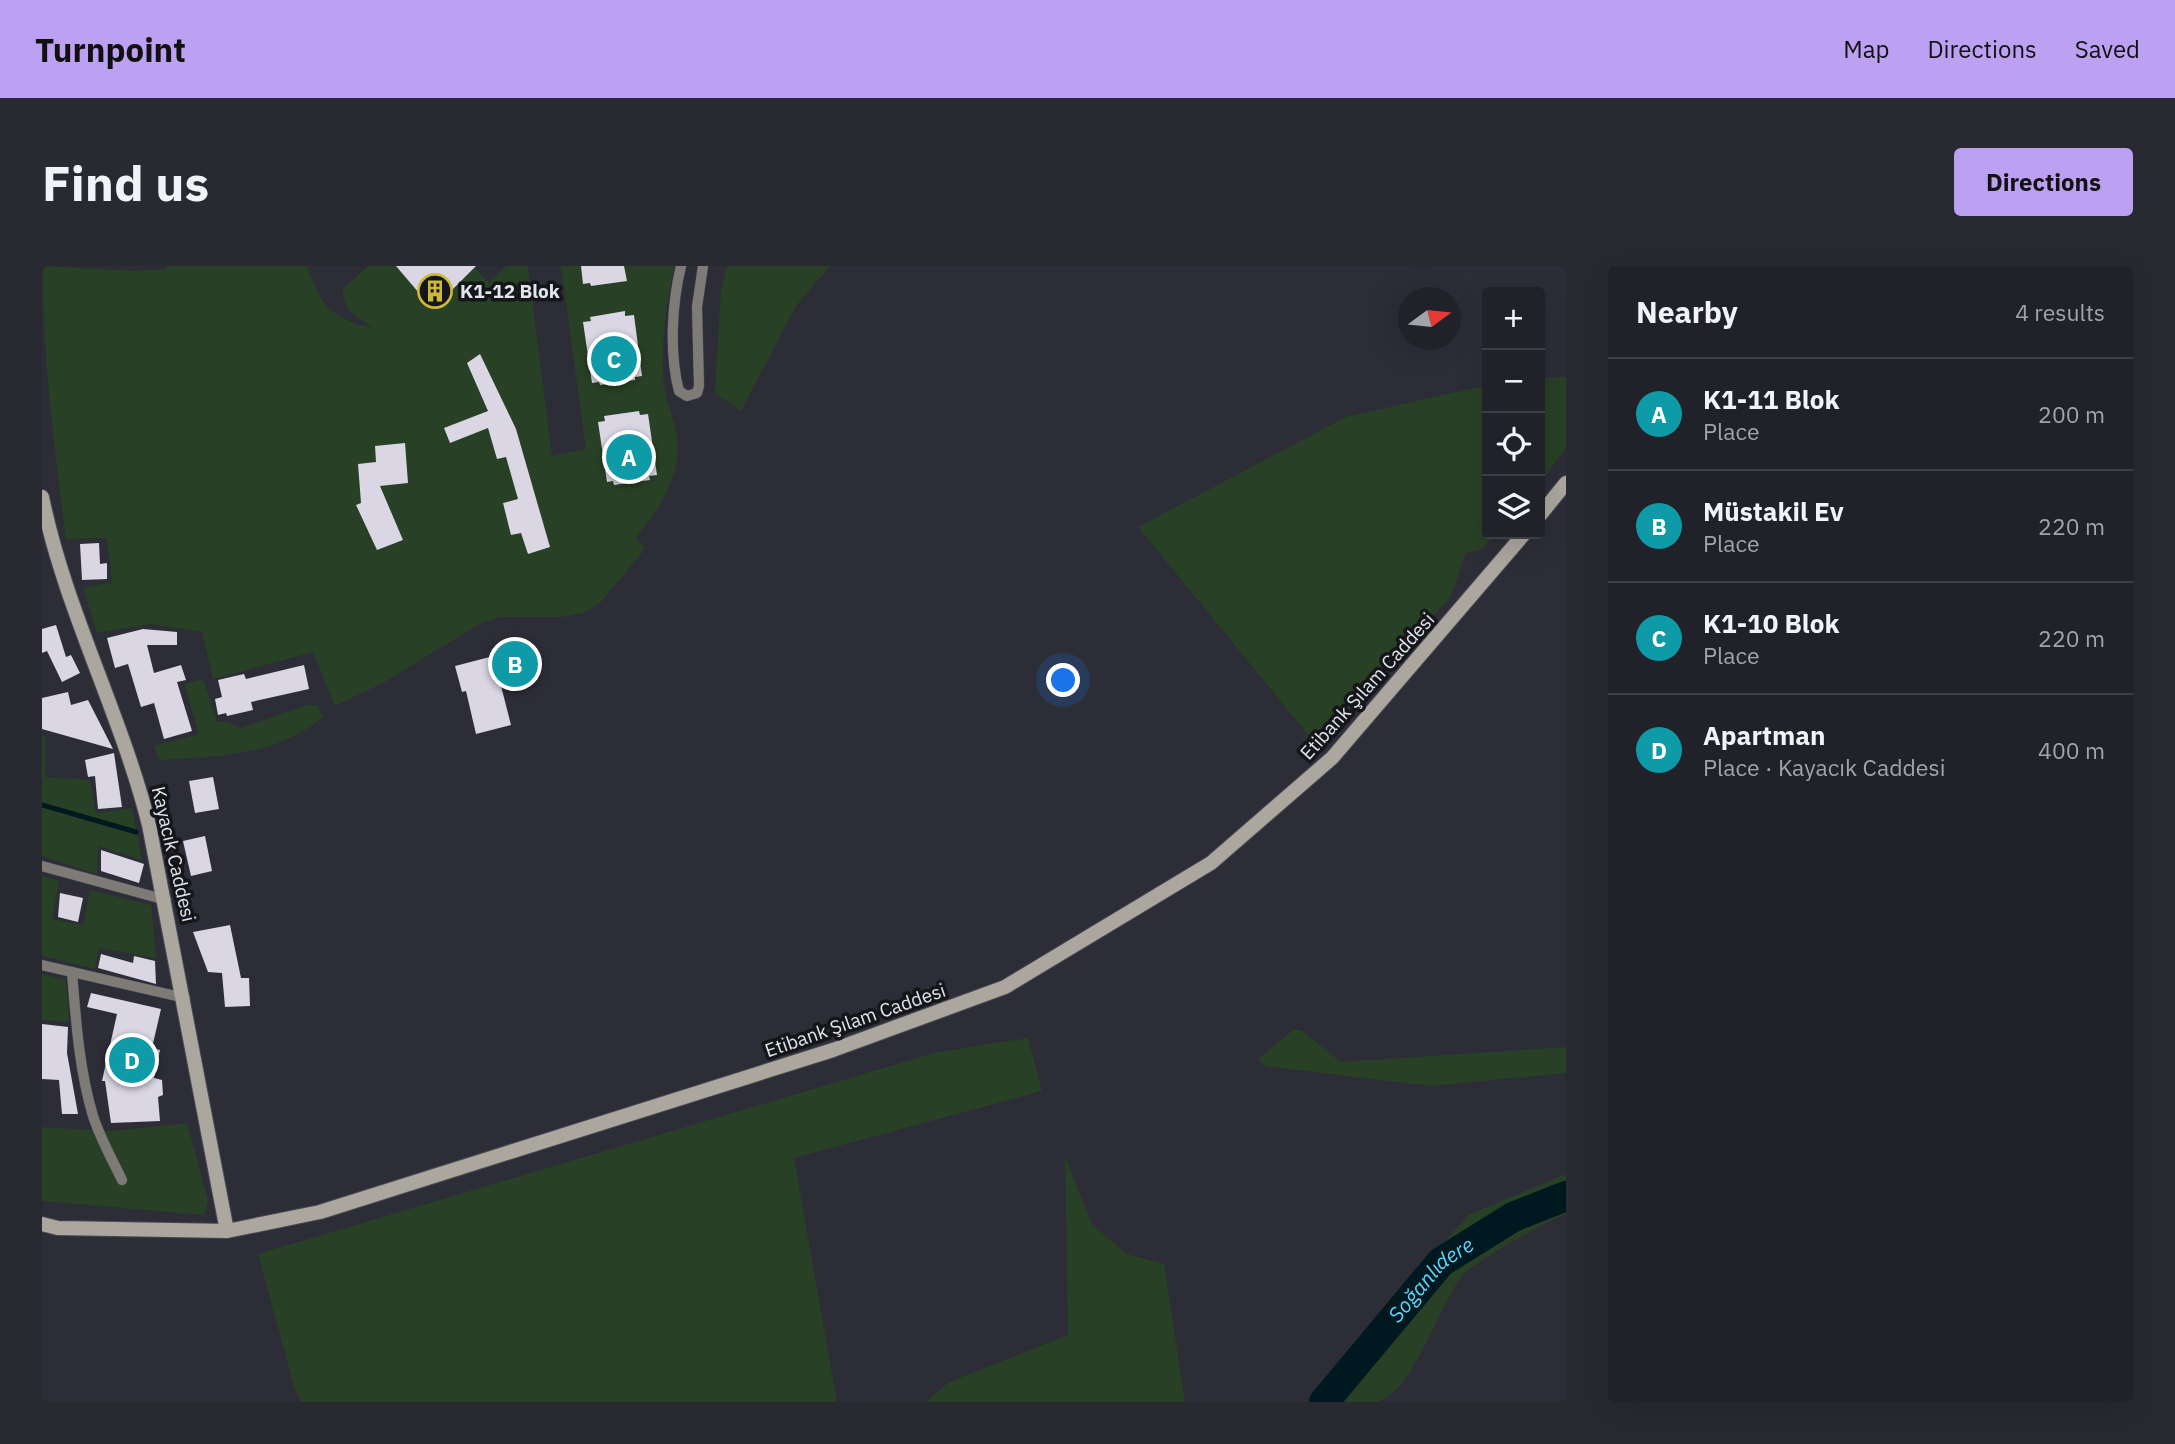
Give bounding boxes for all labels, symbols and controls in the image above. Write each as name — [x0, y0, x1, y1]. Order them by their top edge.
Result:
text: Turnpoint — [35, 28, 186, 71]
text: Map — [1843, 33, 1889, 65]
text: Directions — [1927, 33, 2037, 65]
text: Saved — [2075, 33, 2140, 65]
button: Directions — [1954, 148, 2133, 216]
text: Find us — [42, 151, 209, 214]
building icon: K1-12 Blok — [416, 272, 454, 310]
place label: K1-12 Blok — [460, 279, 560, 303]
north arrow — [1398, 287, 1461, 350]
map controls — [1482, 287, 1545, 539]
button: + — [1482, 287, 1545, 350]
text: Nearby — [1636, 292, 1738, 331]
text: 4 results — [2015, 297, 2105, 327]
pin: C — [591, 333, 637, 385]
button: − — [1482, 350, 1545, 413]
text: K1-11 Blok — [1703, 382, 1839, 416]
text: A — [1651, 399, 1667, 429]
text: 200 m — [2038, 399, 2105, 429]
button: locate — [1482, 413, 1545, 476]
text: Place — [1703, 416, 1760, 446]
pin: A — [606, 431, 652, 483]
button: layers — [1482, 476, 1545, 539]
text: Müstakil Ev — [1703, 494, 1844, 528]
text: B — [1651, 511, 1667, 541]
text: 220 m — [2038, 511, 2105, 541]
text: Place — [1703, 528, 1760, 558]
text: K1-10 Blok — [1703, 606, 1839, 640]
street label: Etibank Şılam Caddesi — [1295, 608, 1439, 764]
text: C — [1652, 623, 1666, 653]
text: 220 m — [2038, 623, 2105, 653]
pin: B — [492, 638, 538, 690]
text: Place — [1703, 640, 1760, 670]
your location — [1046, 663, 1080, 697]
text: Apartman — [1703, 718, 1826, 752]
text: D — [1651, 735, 1667, 765]
text: 400 m — [2038, 735, 2105, 765]
text: Place · Kayacık Caddesi — [1703, 752, 1945, 782]
street label: Kayacık Caddesi — [147, 784, 201, 924]
street label: Etibank Şılam Caddesi — [761, 978, 949, 1062]
pin: D — [109, 1034, 155, 1086]
water label: Soğanlıdere — [1381, 1230, 1479, 1328]

